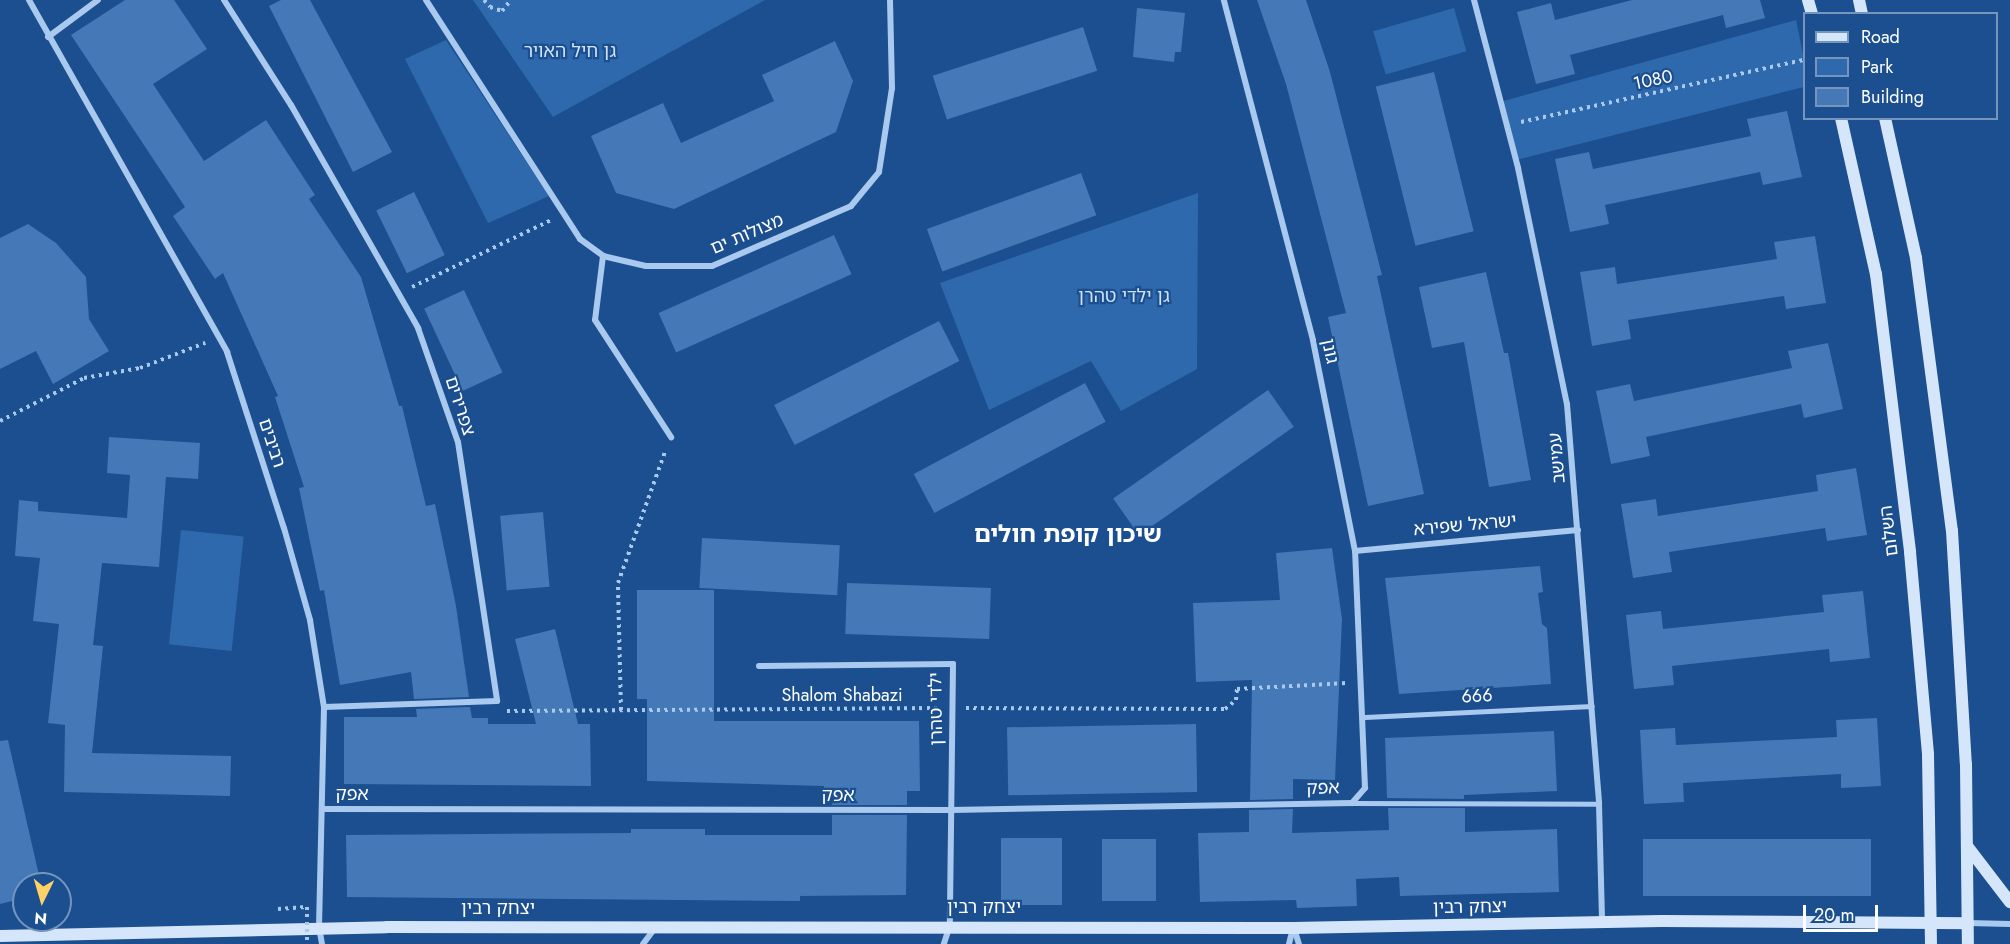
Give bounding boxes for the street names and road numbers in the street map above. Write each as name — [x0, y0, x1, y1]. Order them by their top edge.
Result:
street label: 1080 — [1631, 65, 1675, 95]
street label: מצולות ים — [707, 209, 787, 259]
street label: גונן — [1317, 337, 1343, 365]
street label: צפרירים — [440, 374, 480, 438]
street label: רביבים — [254, 416, 290, 470]
street label: עמישב — [1544, 432, 1570, 484]
street label: השלום — [1875, 504, 1903, 558]
street label: ישראל שפירא — [1413, 510, 1517, 540]
street label: ילדי טהרן — [925, 672, 947, 746]
street label: Shalom Shabazi — [781, 684, 903, 706]
street label: 666 — [1461, 684, 1493, 708]
street label: אפק — [1306, 777, 1340, 799]
street label: אפק — [335, 783, 369, 805]
street label: אפק — [821, 784, 855, 806]
street label: יצחק רבין — [947, 896, 1021, 918]
street label: יצחק רבין — [1433, 896, 1507, 918]
street label: יצחק רבין — [461, 897, 535, 919]

